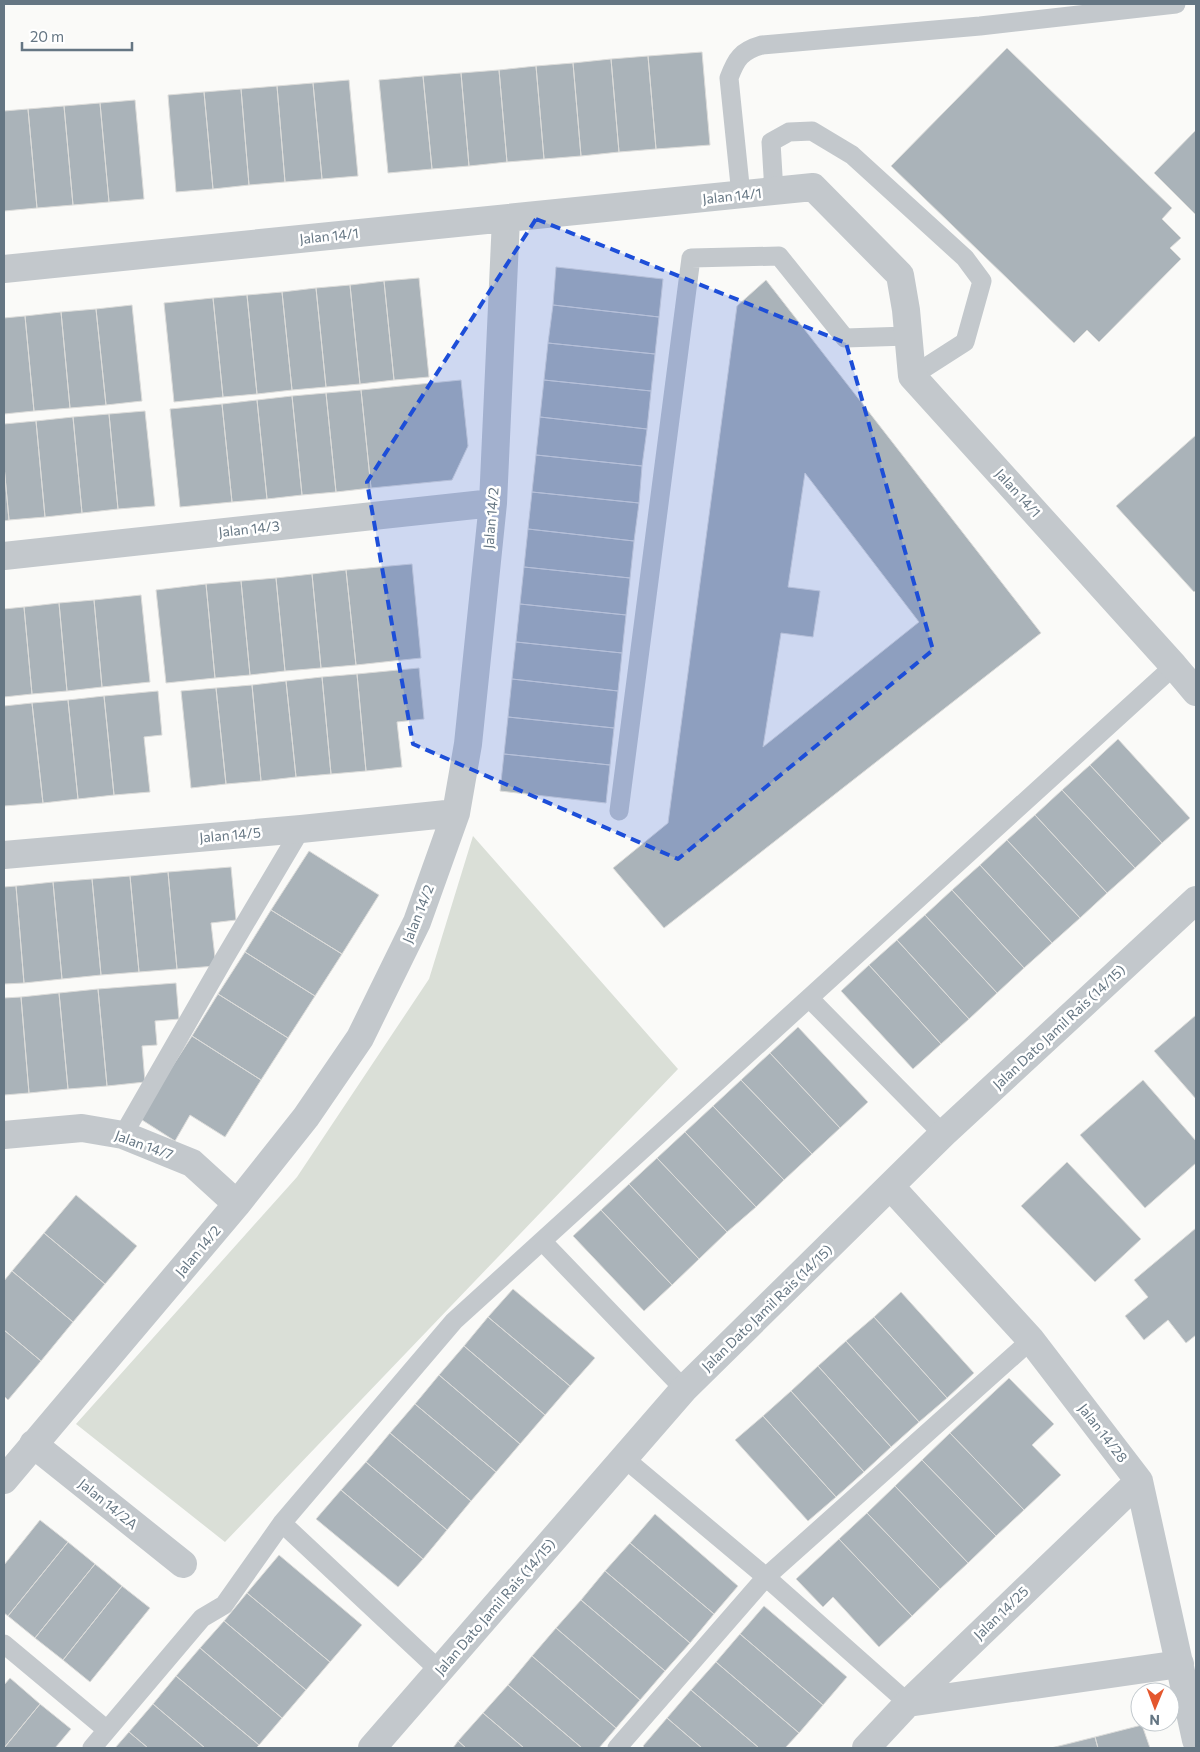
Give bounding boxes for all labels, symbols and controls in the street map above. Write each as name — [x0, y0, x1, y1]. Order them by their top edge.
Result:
scale bar — [22, 20, 132, 52]
text: 20 m — [30, 27, 64, 45]
street label: Jalan 14/1 — [701, 184, 762, 207]
street label: Jalan 14/1 — [298, 224, 359, 247]
street label: Jalan 14/1 — [992, 465, 1045, 520]
street label: Jalan 14/2 — [479, 486, 502, 549]
street label: Jalan 14/3 — [217, 517, 280, 540]
street label: Jalan 14/5 — [199, 823, 261, 846]
street label: Jalan 14/2 — [398, 882, 437, 945]
street label: Jalan Dato Jamil Rais (14/15) — [989, 961, 1128, 1093]
street label: Jalan 14/7 — [113, 1126, 176, 1163]
street label: Jalan 14/2 — [171, 1222, 224, 1280]
street label: Jalan Dato Jamil Rais (14/15) — [698, 1241, 835, 1375]
street label: Jalan 14/28 — [1075, 1400, 1132, 1465]
street label: Jalan 14/2A — [75, 1475, 142, 1533]
street label: Jalan Dato Jamil Rais (14/15) — [431, 1535, 558, 1678]
street label: Jalan 14/25 — [970, 1582, 1032, 1643]
north arrow — [1130, 1682, 1180, 1732]
text: N — [1149, 1712, 1160, 1729]

